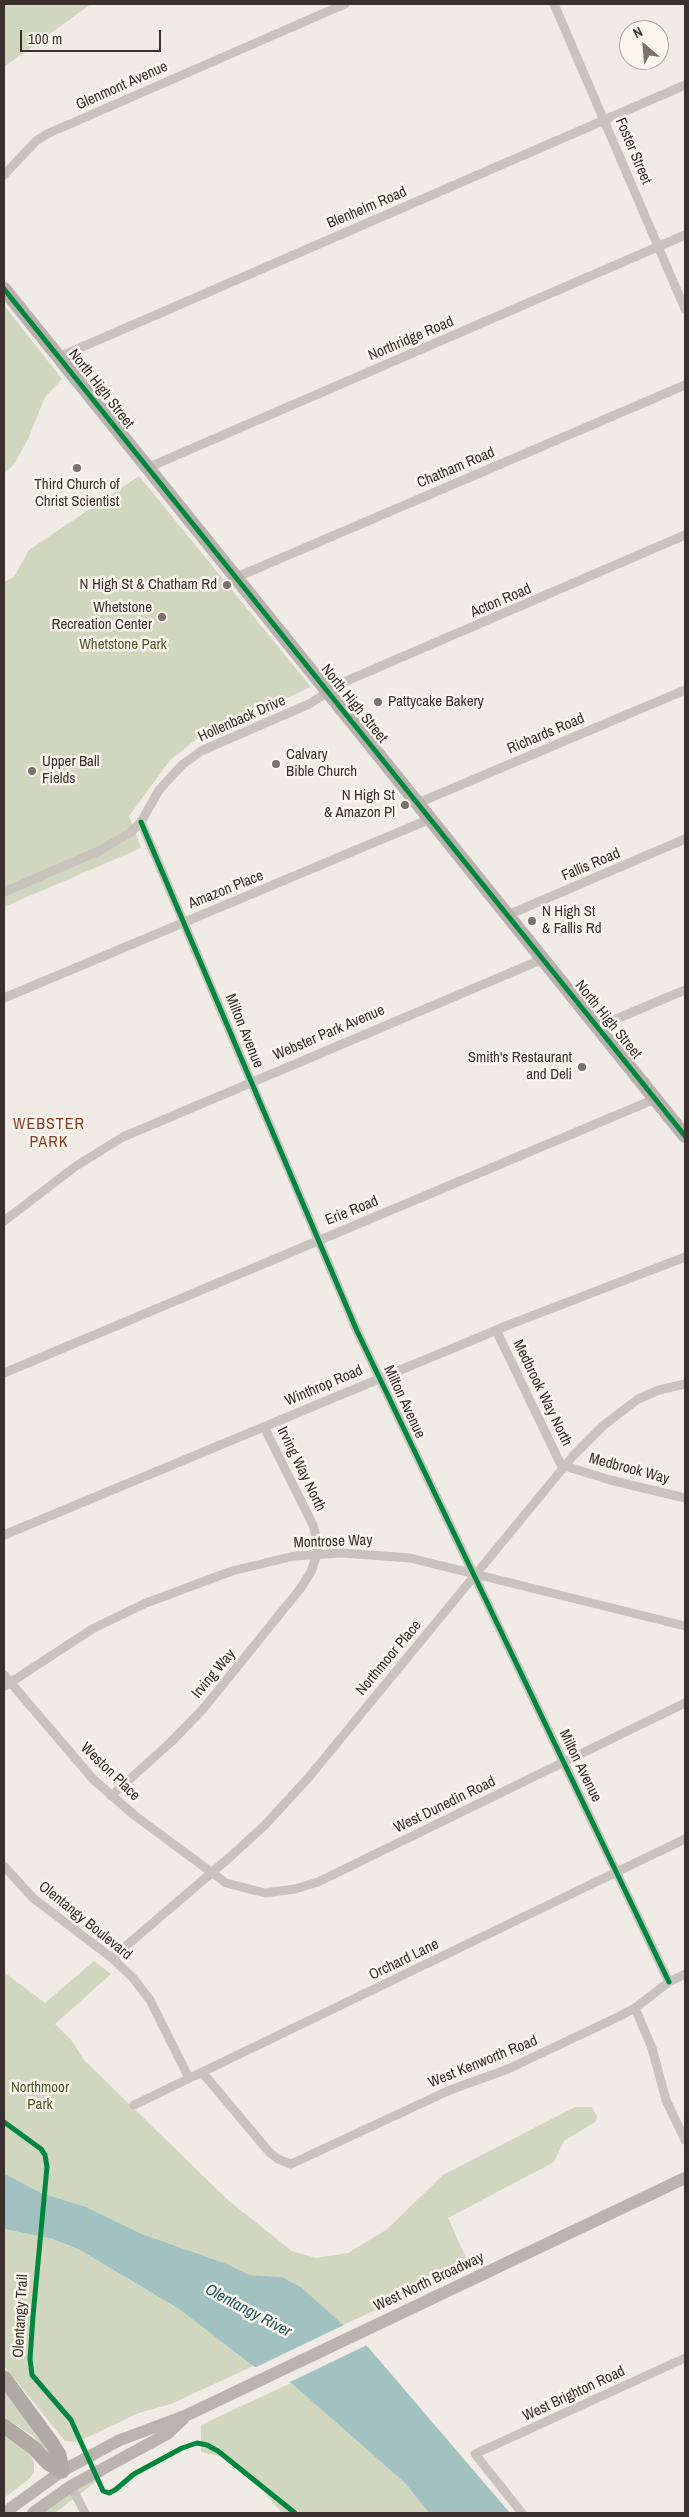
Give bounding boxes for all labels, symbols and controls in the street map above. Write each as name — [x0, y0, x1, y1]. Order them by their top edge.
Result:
scale bar — [22, 20, 164, 52]
north arrow — [619, 20, 669, 70]
text: N — [630, 23, 645, 42]
text: 100 m — [28, 28, 62, 49]
street label: Glenmont Avenue — [73, 58, 171, 114]
street label: Foster Street — [611, 115, 655, 187]
street label: Blenheim Road — [324, 183, 410, 233]
street label: Northridge Road — [366, 313, 456, 365]
street label: North High Street — [64, 346, 138, 432]
street label: Chatham Road — [414, 444, 498, 492]
marker: Third Church of Christ Scientist — [71, 462, 83, 474]
place label: Third Church of Christ Scientist — [34, 476, 120, 511]
place label: N High St & Chatham Rd — [80, 576, 217, 594]
marker: N High St & Chatham Rd — [221, 579, 233, 591]
street label: Acton Road — [468, 580, 534, 622]
place label: Whetstone Recreation Center — [52, 599, 152, 634]
marker: Whetstone Recreation Center — [156, 611, 168, 623]
park label: Whetstone Park — [79, 636, 167, 654]
street label: North High Street — [317, 661, 391, 747]
street label: Hollenback Drive — [196, 692, 288, 746]
place label: Pattycake Bakery — [388, 693, 484, 711]
marker: Pattycake Bakery — [372, 696, 384, 708]
street label: Richards Road — [505, 710, 587, 758]
place label: Calvary Bible Church — [286, 746, 357, 781]
place label: Upper Ball Fields — [42, 753, 99, 788]
marker: Calvary Bible Church — [270, 758, 282, 770]
marker: Upper Ball Fields — [26, 765, 38, 777]
place label: N High St & Amazon Pl — [324, 787, 395, 822]
marker: N High St & Amazon Pl — [399, 799, 411, 811]
street label: Fallis Road — [559, 845, 623, 885]
street label: Amazon Place — [186, 867, 266, 913]
place label: N High St & Fallis Rd — [542, 903, 602, 938]
marker: N High St & Fallis Rd — [526, 915, 538, 927]
street label: North High Street — [571, 977, 645, 1063]
street label: Milton Avenue — [221, 991, 267, 1071]
street label: Webster Park Avenue — [271, 1001, 387, 1065]
place label: Smith's Restaurant and Deli — [468, 1049, 572, 1084]
marker: Smith's Restaurant and Deli — [576, 1061, 588, 1073]
district label: WEBSTER PARK — [12, 1115, 86, 1153]
street label: Erie Road — [323, 1192, 381, 1230]
street label: Medbrook Way North — [509, 1337, 575, 1449]
street label: Winthrop Road — [282, 1362, 366, 1410]
street label: Milton Avenue — [379, 1363, 429, 1441]
street label: Irving Way North — [273, 1424, 329, 1514]
street label: Medbrook Way — [587, 1450, 671, 1488]
street label: Montrose Way — [293, 1532, 373, 1552]
street label: Northmoor Place — [352, 1617, 426, 1699]
street label: Irving Way — [188, 1646, 240, 1702]
street label: Milton Avenue — [555, 1727, 605, 1805]
street label: Weston Place — [77, 1739, 143, 1805]
street label: West Dunedin Road — [391, 1773, 499, 1837]
street label: Olentangy Boulevard — [35, 1878, 135, 1964]
street label: Orchard Lane — [366, 1935, 442, 1985]
street label: West Kenworth Road — [426, 2032, 540, 2092]
park label: Northmoor Park — [11, 2079, 69, 2114]
street label: West North Broadway — [371, 2249, 487, 2315]
street label: Olentangy Trail — [10, 2274, 32, 2358]
water label: Olentangy River — [202, 2280, 294, 2342]
street label: West Brighton Road — [520, 2362, 628, 2426]

